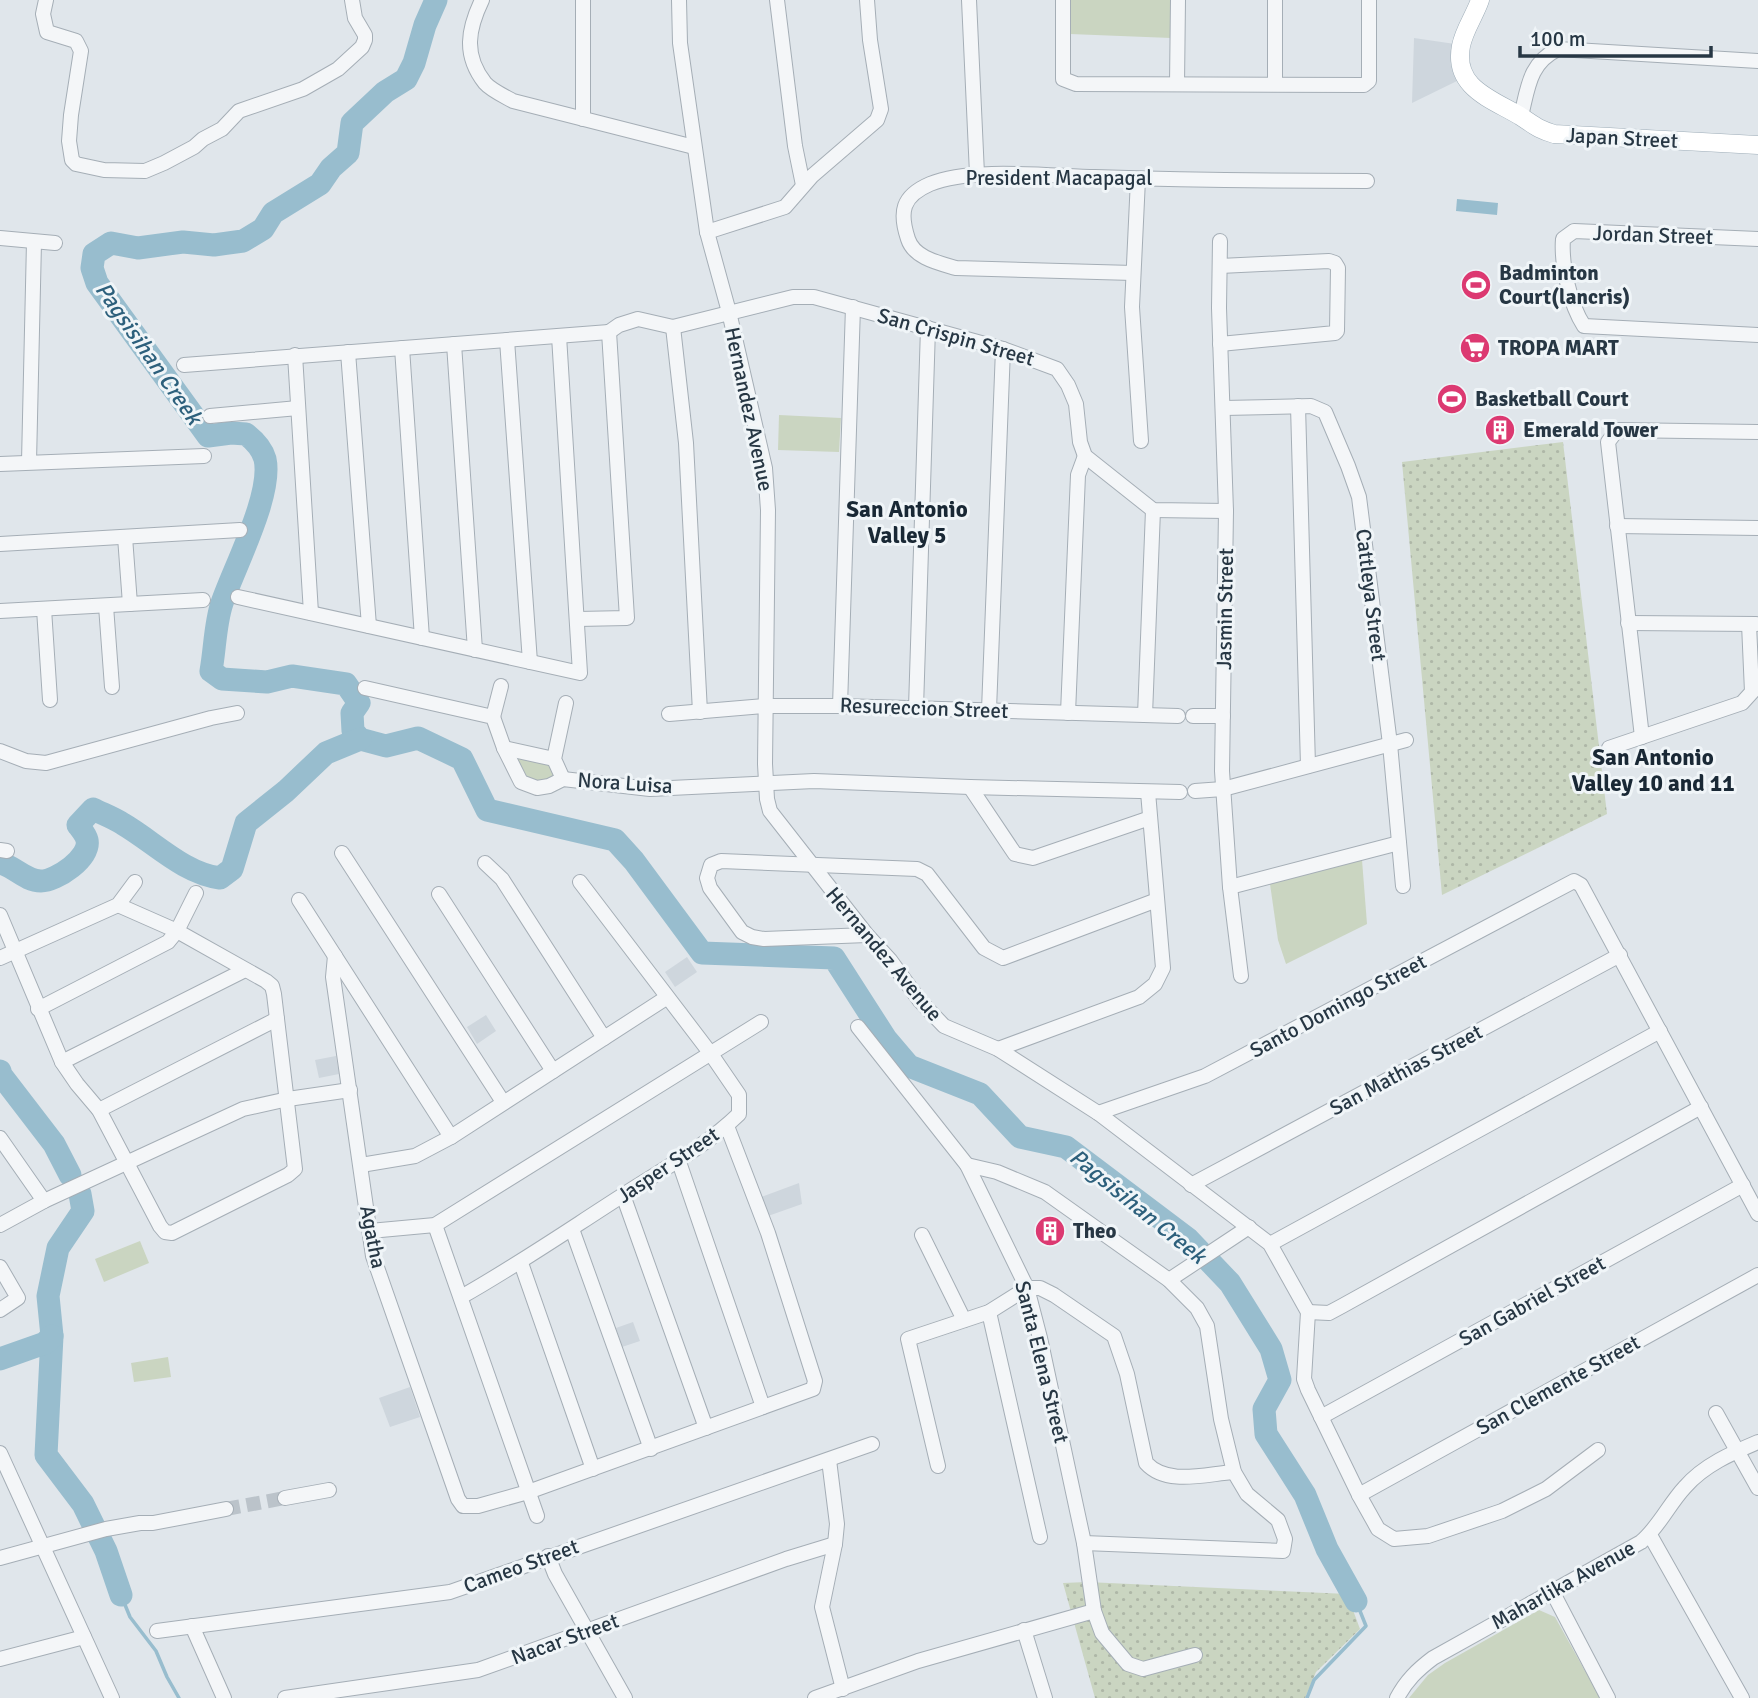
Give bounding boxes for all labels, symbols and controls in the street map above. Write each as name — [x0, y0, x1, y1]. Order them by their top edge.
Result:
scale bar — [1520, 14, 1711, 58]
text: 100 m — [1530, 26, 1585, 52]
street label: Japan Street — [1565, 122, 1679, 154]
street label: President Macapagal — [965, 165, 1153, 191]
street label: Jordan Street — [1592, 220, 1714, 250]
place label: Badminton Court(lancris) — [1499, 260, 1630, 310]
sports icon: Badminton Court(lancris) — [1459, 268, 1493, 302]
water label: Pagsisihan Creek — [89, 276, 210, 432]
street label: San Crispin Street — [875, 302, 1037, 372]
street label: Hernandez Avenue — [719, 324, 779, 494]
supermarket icon: TROPA MART — [1458, 331, 1492, 365]
place label: TROPA MART — [1498, 335, 1619, 361]
sports icon: Basketball Court — [1435, 382, 1469, 416]
place label: Basketball Court — [1475, 386, 1629, 412]
building icon: Emerald Tower — [1483, 413, 1517, 447]
place label: Emerald Tower — [1523, 417, 1659, 443]
district label: San Antonio Valley 5 — [846, 495, 968, 550]
street label: Cattleya Street — [1350, 527, 1392, 663]
street label: Jasmin Street — [1211, 548, 1239, 670]
street label: Resureccion Street — [839, 692, 1009, 724]
district label: San Antonio Valley 10 and 11 — [1571, 743, 1735, 798]
street label: Nora Luisa — [576, 767, 674, 799]
street label: Hernandez Avenue — [820, 882, 948, 1026]
street label: Santo Domingo Street — [1245, 948, 1431, 1064]
street label: San Mathias Street — [1325, 1019, 1487, 1121]
street label: Jasper Street — [612, 1121, 724, 1209]
water label: Pagsisihan Creek — [1064, 1142, 1214, 1272]
street label: Agatha — [354, 1203, 392, 1271]
building icon: Theo — [1033, 1214, 1067, 1248]
place label: Theo — [1073, 1218, 1117, 1244]
street label: San Gabriel Street — [1454, 1250, 1610, 1352]
street label: Santa Elena Street — [1009, 1278, 1075, 1446]
street label: San Clemente Street — [1472, 1329, 1644, 1441]
street label: Cameo Street — [460, 1533, 582, 1599]
street label: Maharlika Avenue — [1486, 1535, 1640, 1635]
street label: Nacar Street — [508, 1608, 622, 1670]

